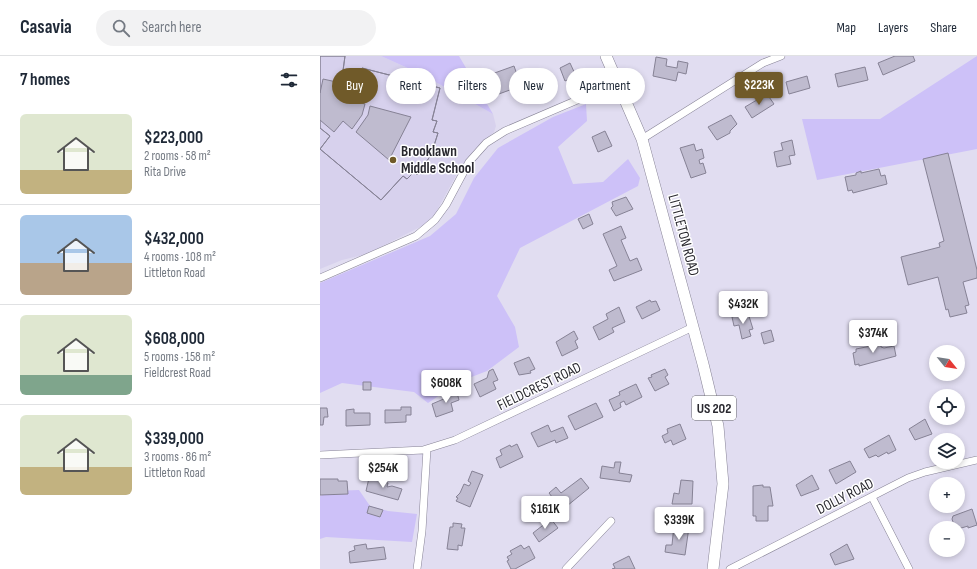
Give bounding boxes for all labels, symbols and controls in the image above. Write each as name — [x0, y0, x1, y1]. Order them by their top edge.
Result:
search box — [96, 10, 376, 46]
text: Casavia — [20, 16, 72, 39]
icon: search — [110, 17, 132, 39]
text: Search here — [142, 18, 202, 37]
text: Map — [836, 19, 856, 36]
text: Layers — [878, 19, 908, 36]
text: Share — [930, 19, 957, 36]
chip: Buy — [332, 68, 378, 104]
chip: Rent — [386, 68, 436, 104]
chip: Filters — [444, 68, 501, 104]
chip: New — [509, 68, 558, 104]
chip: Apartment — [566, 68, 645, 104]
icon: filters — [278, 69, 300, 91]
text: 7 homes — [20, 70, 70, 90]
pin: $223K — [731, 72, 787, 106]
text: $223K — [744, 77, 774, 93]
text: $223,000 — [144, 128, 203, 148]
icon: home — [52, 130, 100, 178]
place label: Brooklawn Middle School — [401, 142, 474, 178]
text: 2 rooms · 58 m² — [144, 148, 211, 164]
marker: Brooklawn Middle School — [388, 155, 398, 165]
text: Rita Drive — [144, 164, 186, 180]
street label: LITTLETON ROAD — [664, 192, 704, 278]
text: $432,000 — [144, 229, 204, 249]
icon: home — [52, 231, 100, 279]
text: 4 rooms · 108 m² — [144, 249, 216, 265]
text: Littleton Road — [144, 265, 205, 281]
pin: $432K — [715, 291, 771, 325]
text: $432K — [728, 296, 758, 312]
pin: $374K — [845, 320, 901, 354]
text: $374K — [858, 325, 888, 341]
text: $608,000 — [144, 329, 205, 349]
icon: home — [52, 331, 100, 379]
north arrow — [929, 345, 965, 381]
map controls — [929, 345, 965, 557]
text: 5 rooms · 158 m² — [144, 349, 215, 365]
street label: FIELDCREST ROAD — [494, 358, 584, 415]
text: Fieldcrest Road — [144, 365, 211, 381]
pin: $608K — [418, 370, 474, 404]
text: $608K — [430, 375, 462, 391]
button: locate — [929, 389, 965, 425]
road number: US 202 — [692, 396, 736, 420]
text: $339,000 — [144, 429, 204, 449]
icon: home — [52, 431, 100, 479]
button: layers — [929, 433, 965, 469]
text: 3 rooms · 86 m² — [144, 449, 211, 465]
pin: $254K — [355, 455, 411, 489]
text: $254K — [368, 460, 398, 476]
text: Littleton Road — [144, 465, 205, 481]
street label: DOLLY ROAD — [814, 474, 877, 519]
button: + — [929, 477, 965, 513]
pin: $161K — [517, 496, 573, 530]
text: $161K — [530, 501, 560, 517]
pin: $339K — [651, 507, 707, 541]
text: $339K — [664, 512, 694, 528]
button: − — [929, 521, 965, 557]

